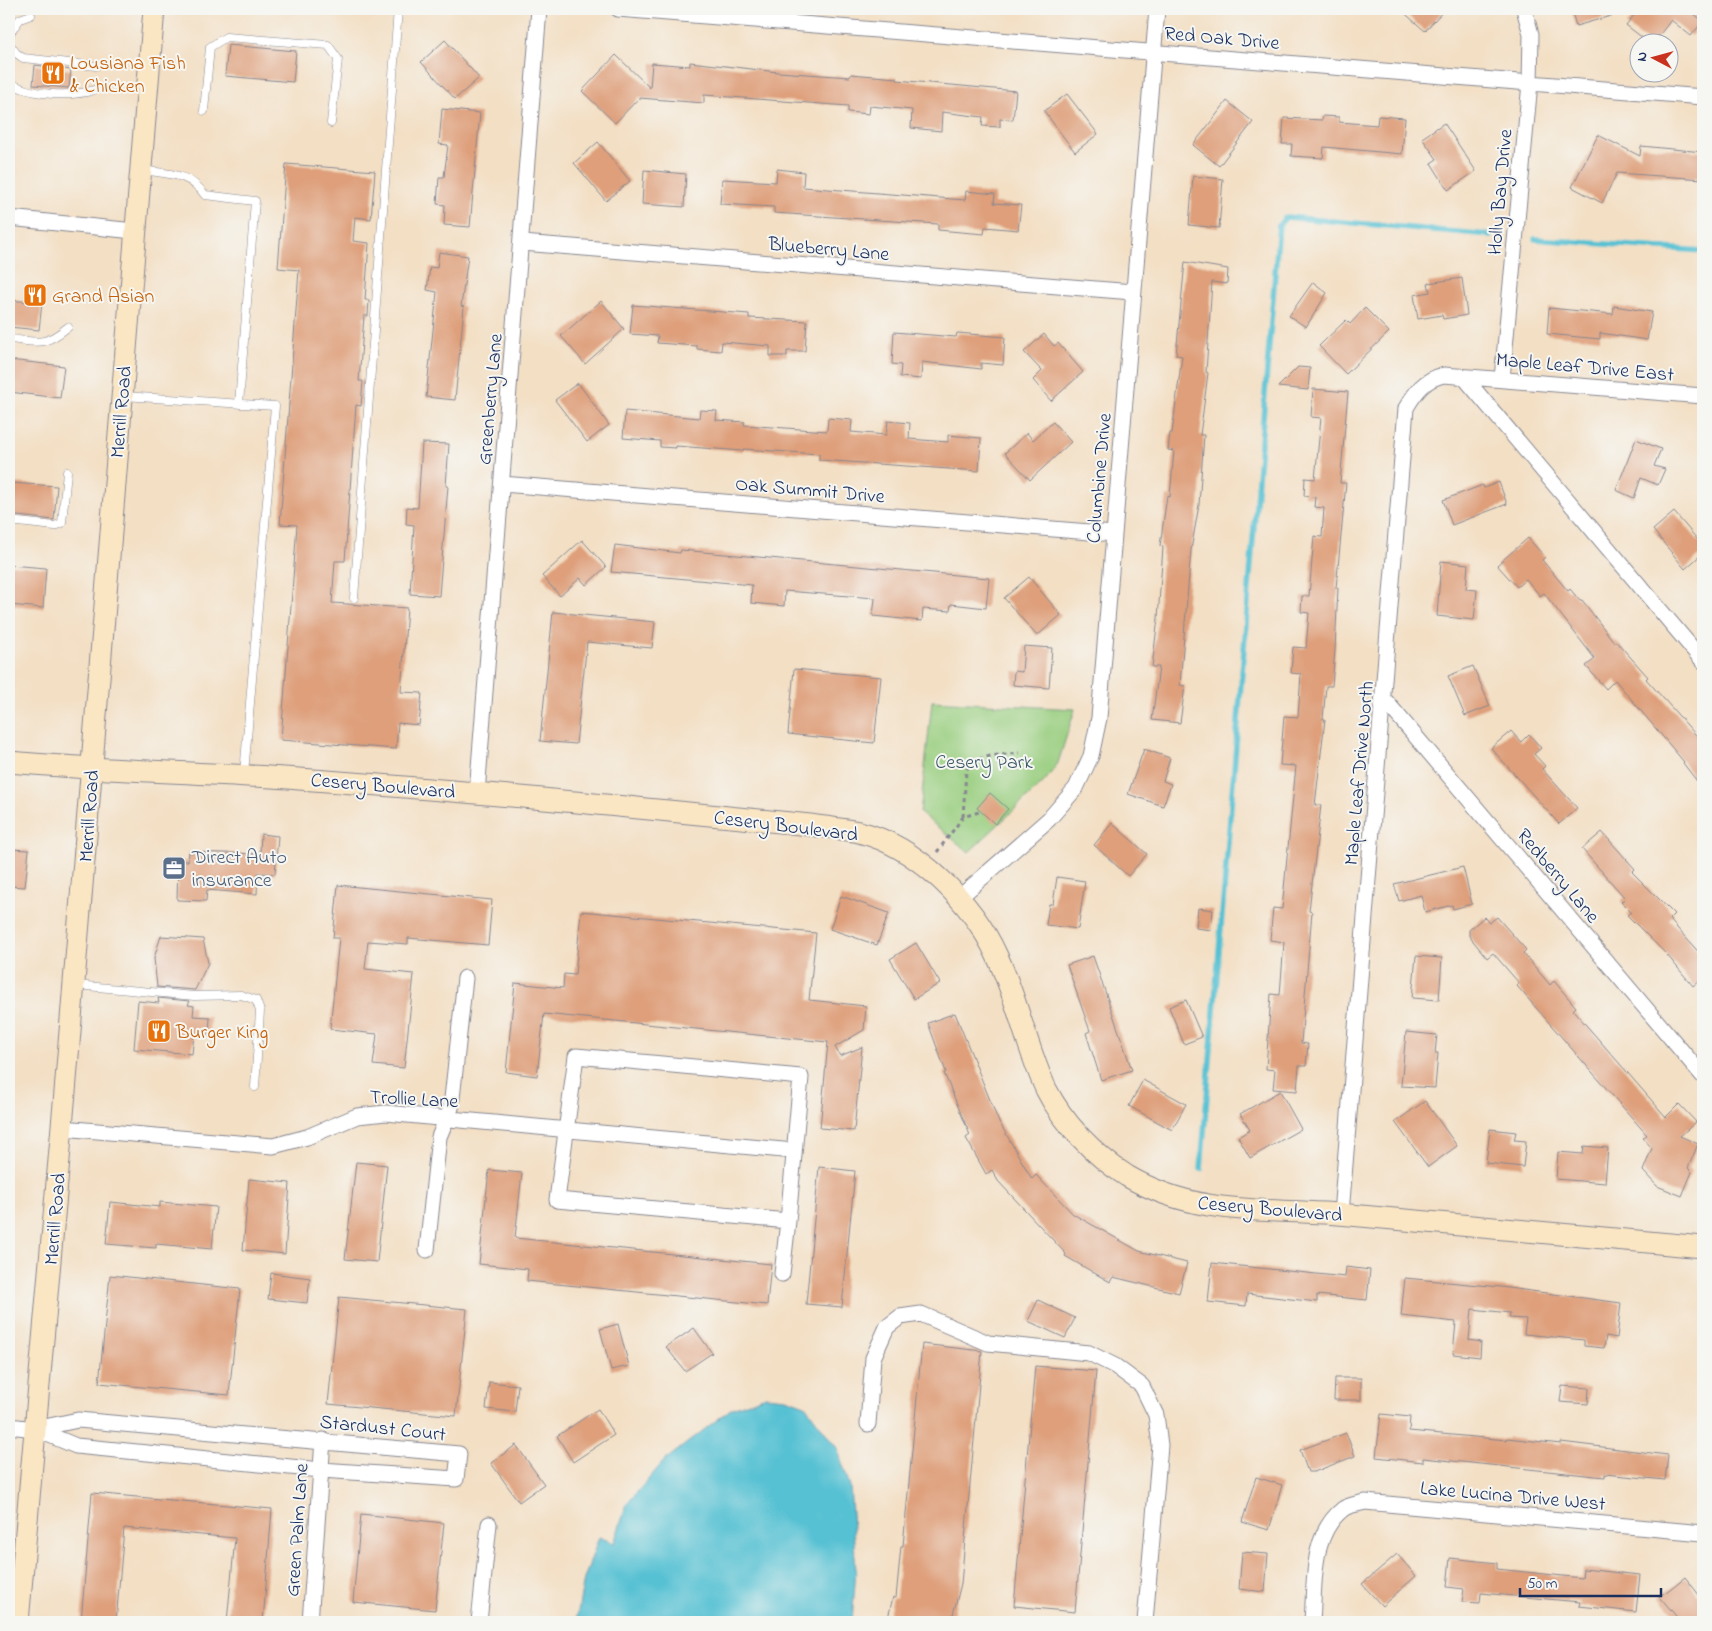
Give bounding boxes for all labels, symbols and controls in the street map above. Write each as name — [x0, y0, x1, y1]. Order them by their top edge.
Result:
street label: Red Oak Drive — [1163, 20, 1281, 59]
north arrow — [1630, 32, 1680, 82]
place label: Lousiana Fish & Chicken — [70, 50, 186, 102]
text: N — [1632, 51, 1653, 63]
restaurant icon: Lousiana Fish & Chicken — [40, 60, 66, 86]
street label: Holly Bay Drive — [1482, 128, 1521, 256]
street label: Blueberry Lane — [766, 231, 890, 270]
restaurant icon: Grand Asian — [22, 282, 48, 308]
place label: Grand Asian — [52, 283, 155, 312]
street label: Greenberry Lane — [471, 332, 512, 466]
street label: Maple Leaf Drive East — [1495, 346, 1675, 391]
street label: Merrill Road — [104, 365, 141, 459]
street label: Columbine Drive — [1080, 412, 1121, 545]
street label: Oak Summit Drive — [734, 471, 886, 512]
street label: Maple Leaf Drive North — [1338, 680, 1383, 867]
park label: Cesery Park — [935, 749, 1033, 778]
street label: Cesery Boulevard — [309, 767, 456, 808]
street label: Merrill Road — [73, 769, 108, 863]
street label: Cesery Boulevard — [712, 804, 859, 851]
street label: Redberry Lane — [1509, 823, 1606, 931]
place label: Direct Auto insurance — [191, 844, 287, 896]
office icon: Direct Auto insurance — [161, 855, 187, 881]
restaurant icon: Burger King — [146, 1018, 172, 1044]
place label: Burger King — [175, 1019, 268, 1049]
street label: Trollie Lane — [369, 1084, 459, 1117]
street label: Merrill Road — [38, 1172, 75, 1266]
street label: Cesery Boulevard — [1196, 1190, 1343, 1231]
street label: Stardust Court — [318, 1408, 448, 1451]
street label: Green Palm Lane — [279, 1462, 318, 1598]
street label: Lake Lucina Drive West — [1419, 1475, 1607, 1520]
scale bar — [1520, 1566, 1661, 1598]
text: 50 m — [1527, 1573, 1558, 1595]

